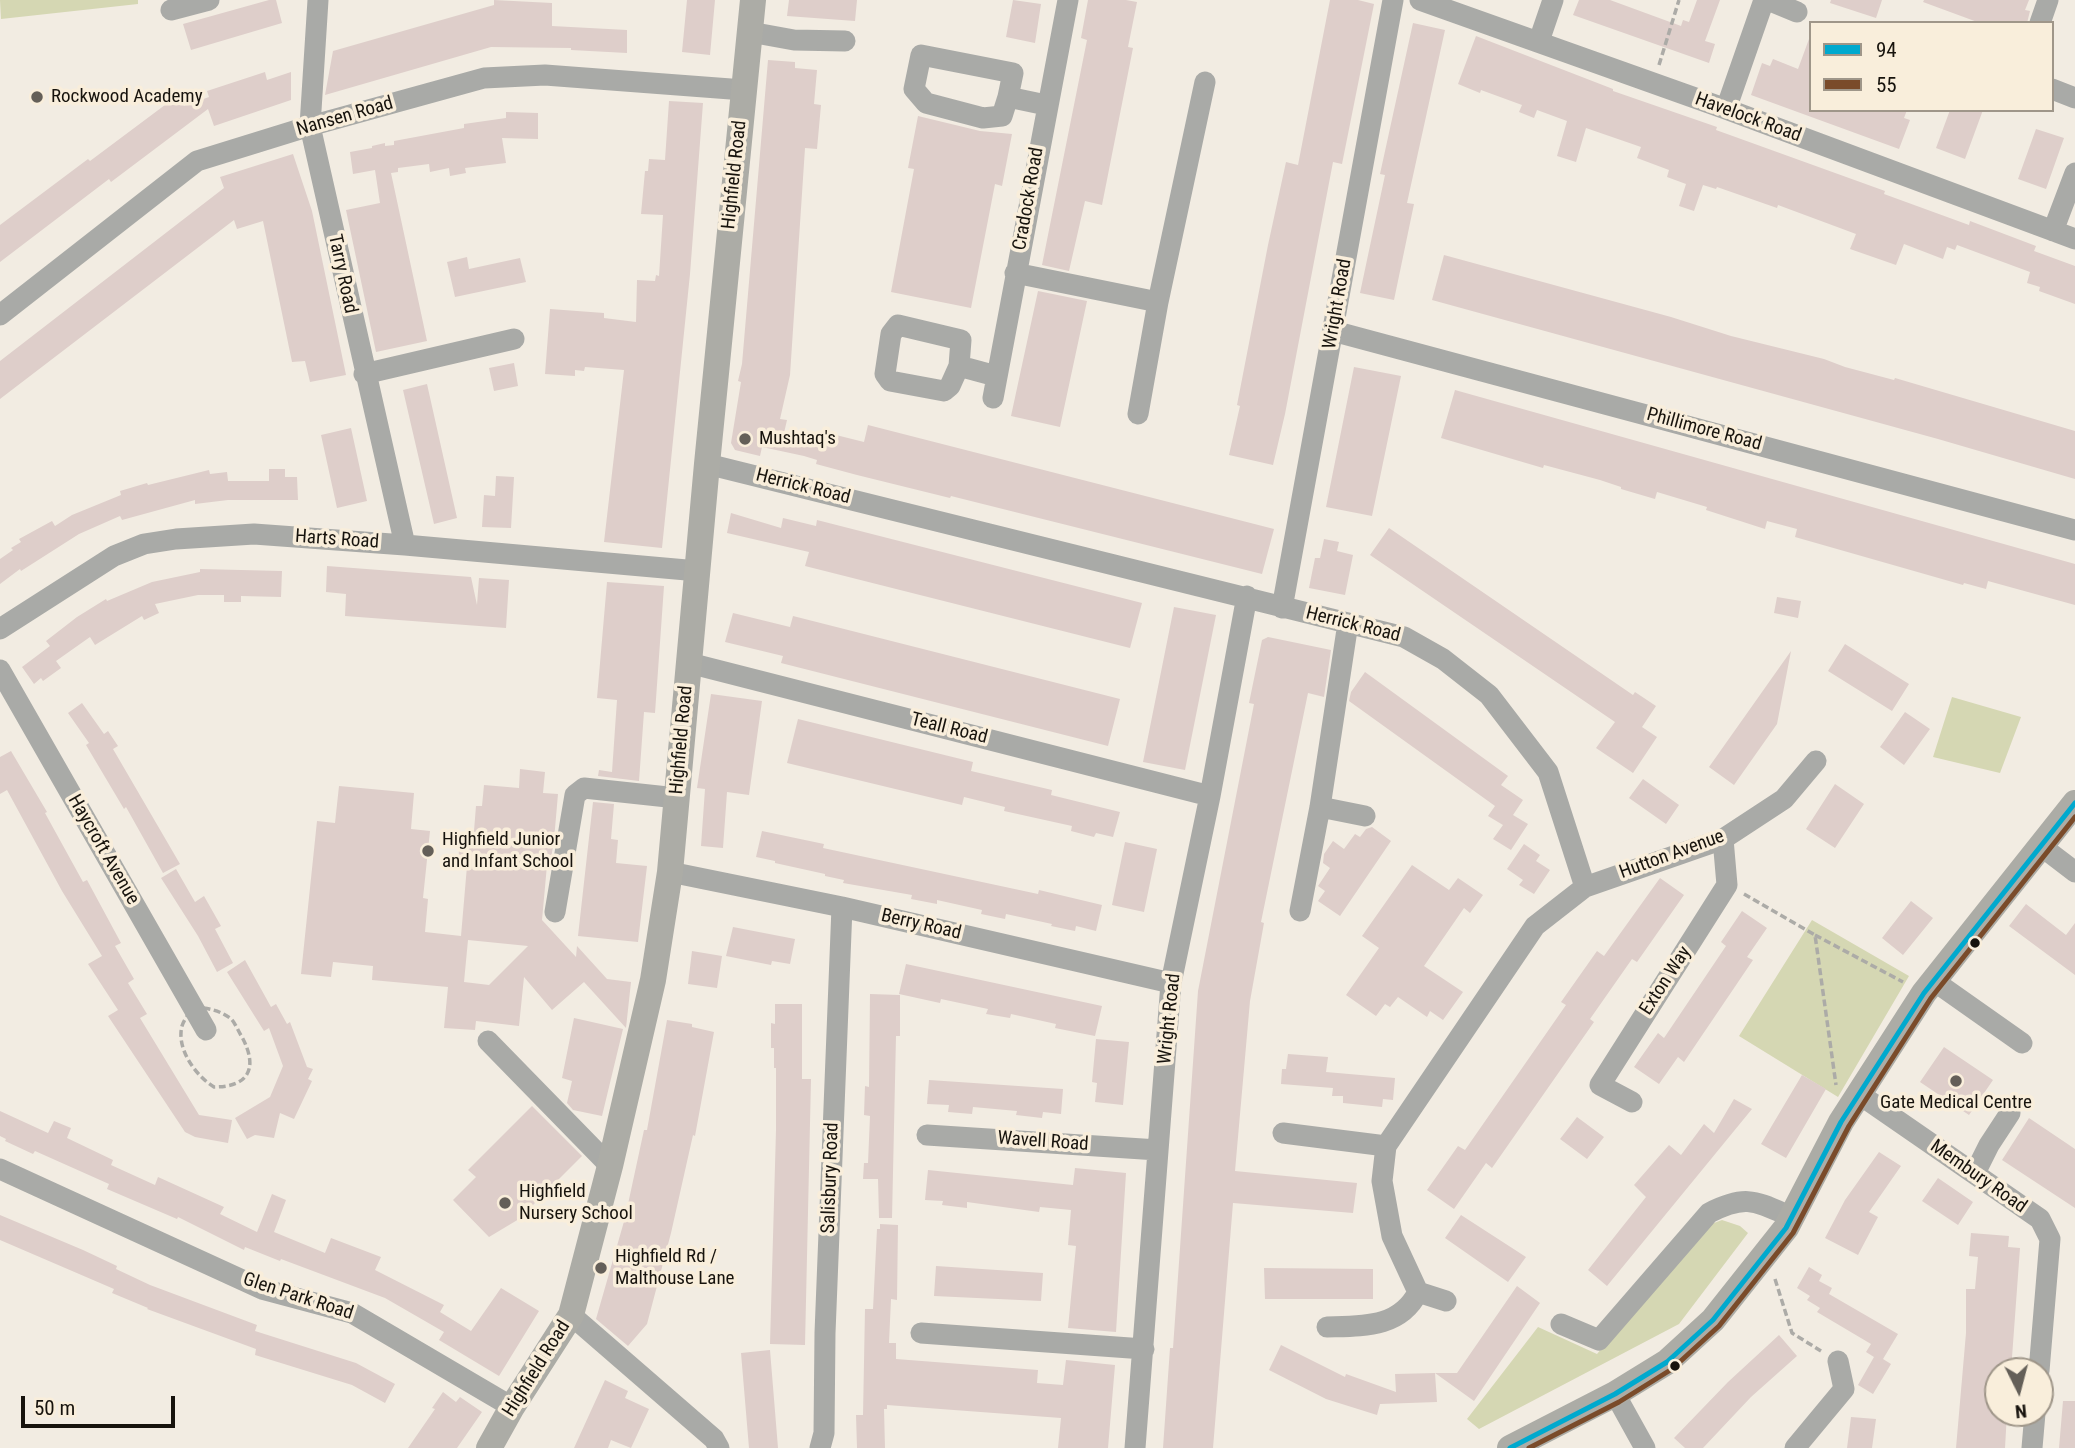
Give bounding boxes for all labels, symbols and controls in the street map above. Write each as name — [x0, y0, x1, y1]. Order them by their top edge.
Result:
legend — [1809, 21, 2054, 112]
text: 94 — [1876, 38, 1897, 62]
text: 55 — [1876, 73, 1897, 97]
place label: Rockwood Academy — [51, 86, 203, 108]
street label: Havelock Road — [1692, 88, 1804, 148]
marker: Rockwood Academy — [29, 89, 45, 105]
street label: Nansen Road — [294, 92, 396, 142]
street label: Highfield Road — [718, 120, 752, 230]
street label: Cradock Road — [1009, 146, 1049, 252]
street label: Tarry Road — [323, 232, 361, 316]
street label: Wright Road — [1319, 257, 1357, 351]
street label: Phillimore Road — [1644, 404, 1764, 456]
place label: Mushtaq's — [759, 428, 836, 450]
marker: Mushtaq's — [737, 431, 753, 447]
street label: Herrick Road — [753, 464, 853, 510]
street label: Harts Road — [294, 526, 380, 554]
street label: Herrick Road — [1303, 602, 1403, 648]
street label: Highfield Road — [666, 685, 698, 795]
street label: Teall Road — [908, 708, 990, 750]
street label: Haycroft Avenue — [62, 791, 144, 909]
street label: Hutton Avenue — [1617, 826, 1727, 884]
place label: Highfield Junior and Infant School — [442, 829, 574, 873]
marker: Highfield Junior and Infant School — [420, 843, 436, 859]
street label: Berry Road — [879, 905, 963, 945]
unlabelled marker — [1968, 936, 1982, 950]
street label: Exton Way — [1635, 942, 1697, 1020]
street label: Wright Road — [1154, 973, 1186, 1065]
marker: Gate Medical Centre — [1948, 1073, 1964, 1089]
place label: Gate Medical Centre — [1880, 1092, 2032, 1114]
street label: Salisbury Road — [818, 1122, 844, 1234]
street label: Wavell Road — [997, 1127, 1089, 1157]
street label: Membury Road — [1925, 1135, 2031, 1219]
place label: Highfield Nursery School — [519, 1181, 633, 1225]
marker: Highfield Nursery School — [497, 1195, 513, 1211]
place label: Highfield Rd / Malthouse Lane — [615, 1246, 735, 1290]
marker: Highfield Rd / Malthouse Lane — [593, 1260, 609, 1276]
street label: Glen Park Road — [240, 1268, 356, 1326]
street label: Highfield Road — [498, 1317, 576, 1421]
north arrow — [1984, 1357, 2054, 1427]
unlabelled marker — [1668, 1359, 1682, 1373]
scale bar — [24, 1382, 178, 1426]
text: 50 m — [34, 1396, 75, 1420]
text: N — [2014, 1399, 2028, 1423]

